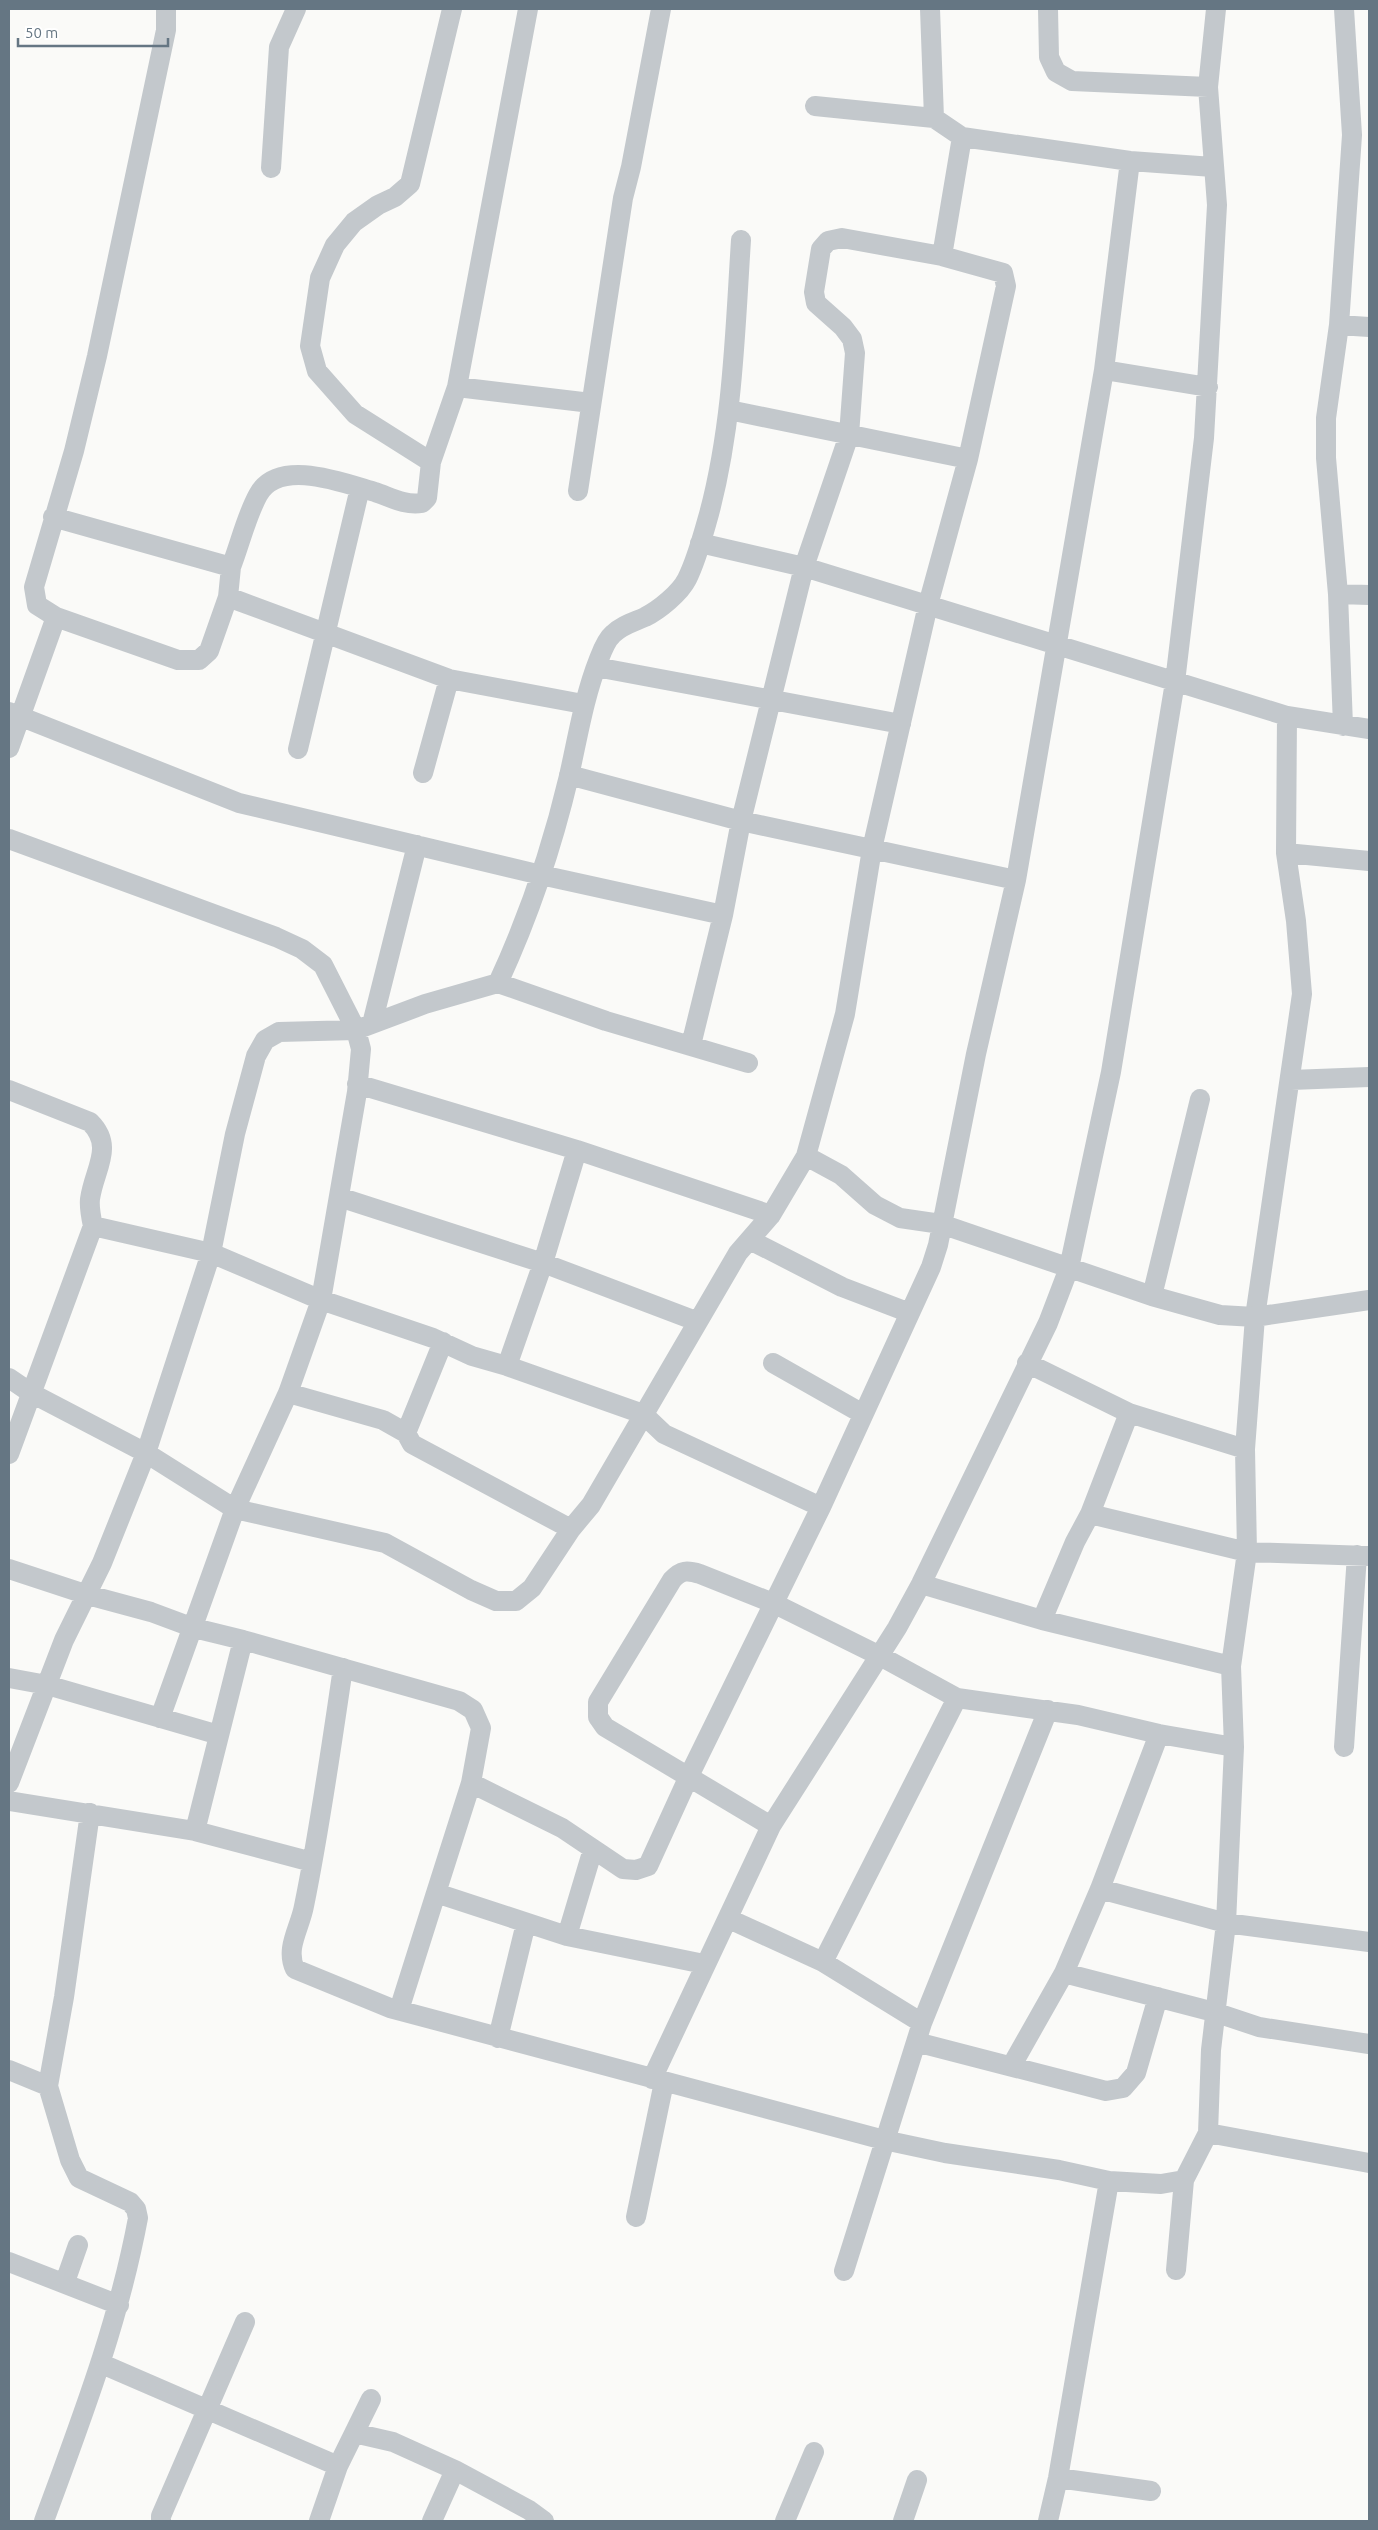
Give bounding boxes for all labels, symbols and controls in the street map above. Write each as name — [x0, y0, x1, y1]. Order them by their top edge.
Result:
scale bar — [18, 15, 168, 47]
text: 50 m — [25, 24, 58, 41]

